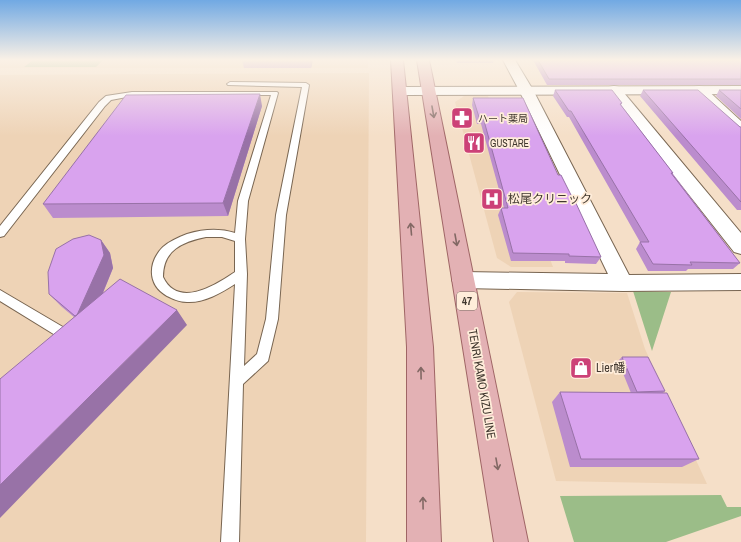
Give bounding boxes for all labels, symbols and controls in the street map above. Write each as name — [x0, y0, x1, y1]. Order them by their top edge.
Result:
one-way arrow — [429, 105, 437, 118]
pharmacy icon: ハート薬局 — [449, 105, 475, 131]
place label: ハート薬局 — [478, 112, 528, 125]
restaurant icon: GUSTARE — [461, 130, 487, 156]
place label: GUSTARE — [490, 137, 529, 150]
hospital icon: 松尾クリニック — [479, 186, 505, 212]
place label: 松尾クリニック — [508, 191, 592, 207]
one-way arrow — [407, 223, 414, 236]
one-way arrow — [452, 233, 460, 246]
road number: 47 — [457, 292, 477, 310]
street label: TENRI KAMO KIZU LINE — [464, 328, 500, 440]
shop icon: Lier幡 — [568, 355, 594, 381]
place label: Lier幡 — [596, 360, 625, 376]
one-way arrow — [417, 367, 425, 380]
one-way arrow — [493, 458, 501, 471]
one-way arrow — [419, 497, 427, 510]

